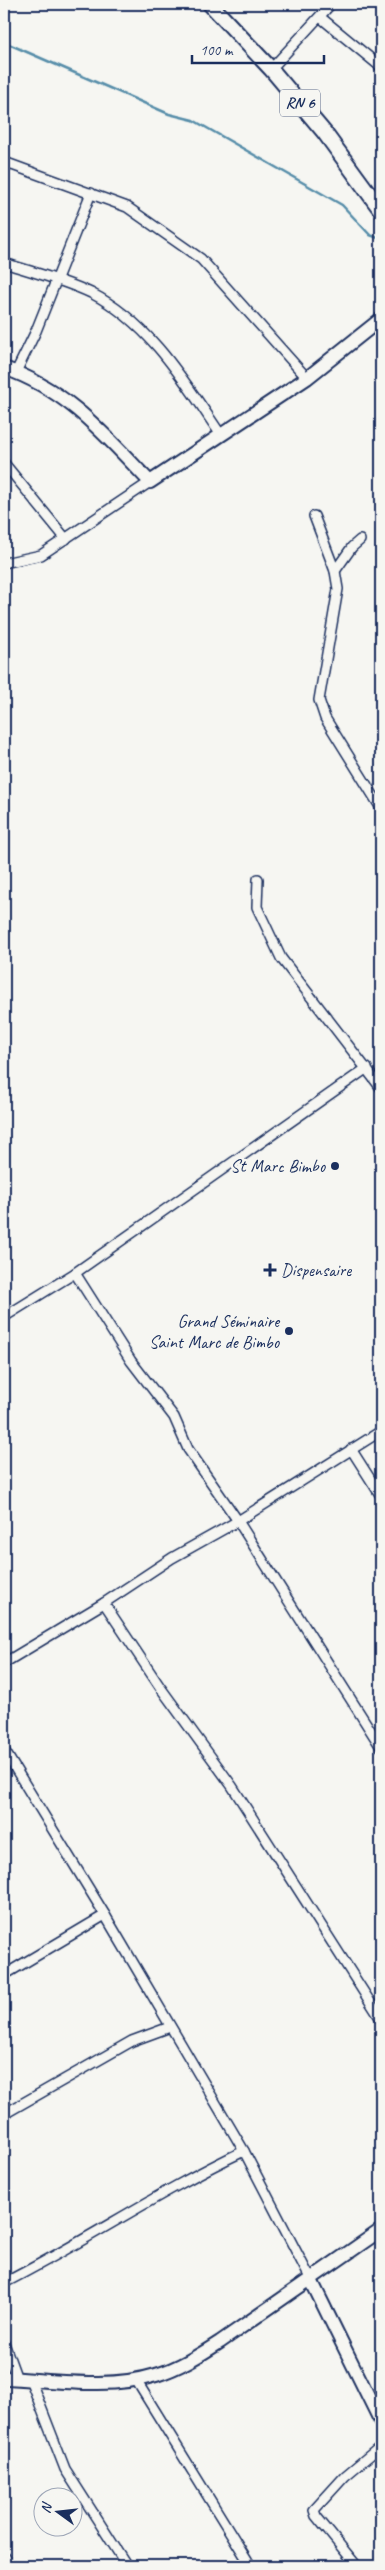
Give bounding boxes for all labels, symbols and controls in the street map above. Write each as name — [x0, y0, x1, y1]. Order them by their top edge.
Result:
scale bar — [192, 32, 325, 64]
text: 100 m — [200, 41, 234, 60]
road number: RN 6 — [280, 90, 320, 116]
place label: St Marc Bimbo — [230, 1155, 327, 1177]
marker: St Marc Bimbo — [329, 1160, 341, 1172]
place label: Dispensaire — [281, 1259, 352, 1281]
marker: Dispensaire — [263, 1263, 277, 1277]
place label: Grand Séminaire Saint Marc de Bimbo — [149, 1310, 281, 1353]
marker: Grand Séminaire Saint Marc de Bimbo — [283, 1325, 295, 1337]
north arrow — [32, 2488, 82, 2538]
text: N — [37, 2500, 56, 2515]

